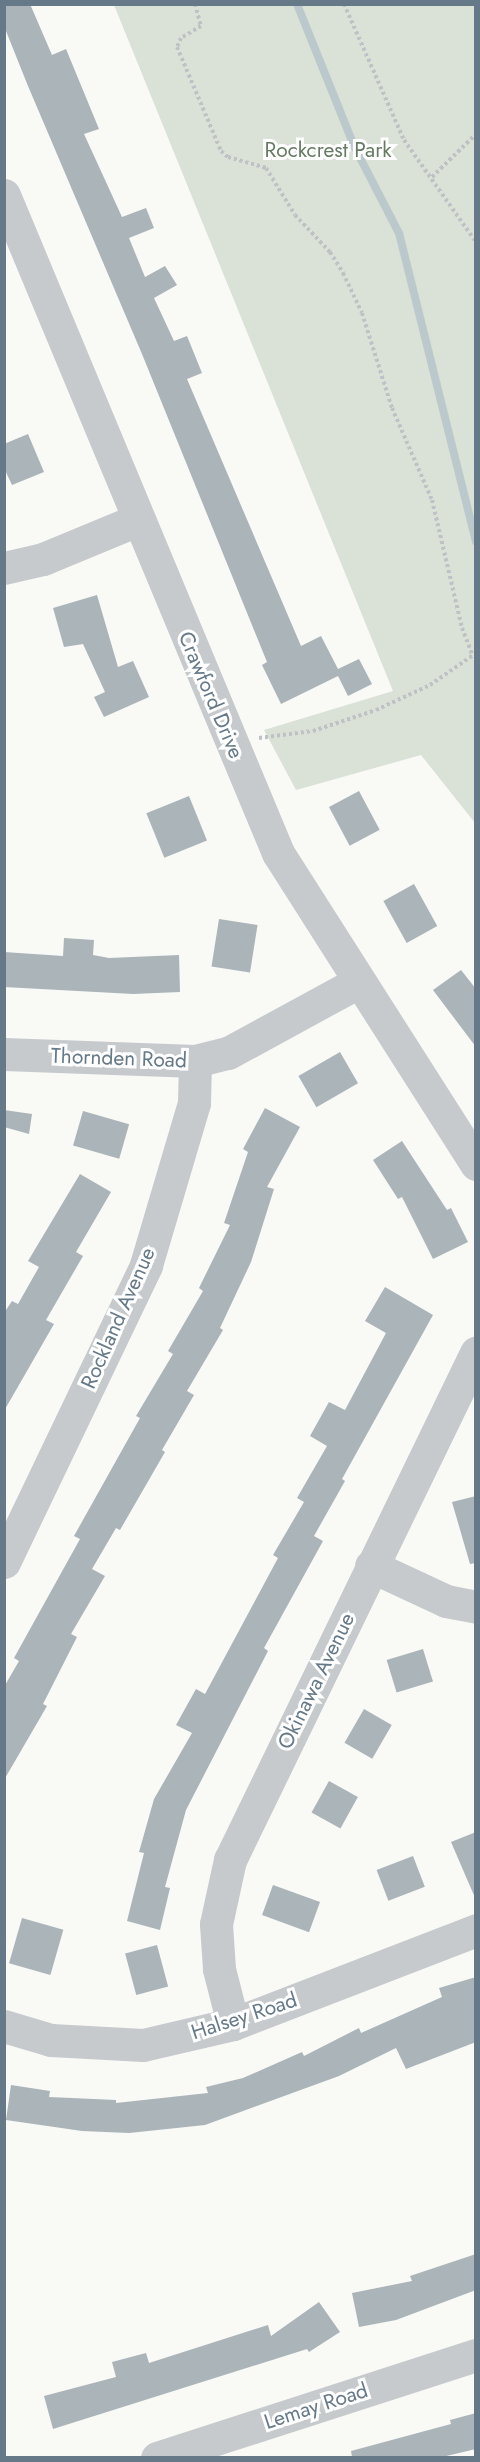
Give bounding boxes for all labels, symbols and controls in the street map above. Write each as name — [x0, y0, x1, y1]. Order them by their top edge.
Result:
park label: Rockcrest Park — [264, 137, 392, 163]
street label: Crawford Drive — [173, 628, 249, 762]
street label: Thornden Road — [51, 1043, 187, 1073]
street label: Rockland Avenue — [76, 1243, 160, 1393]
street label: Okinawa Avenue — [272, 1609, 360, 1753]
street label: Halsey Road — [188, 1987, 300, 2045]
street label: Lemay Road — [261, 2377, 371, 2435]

